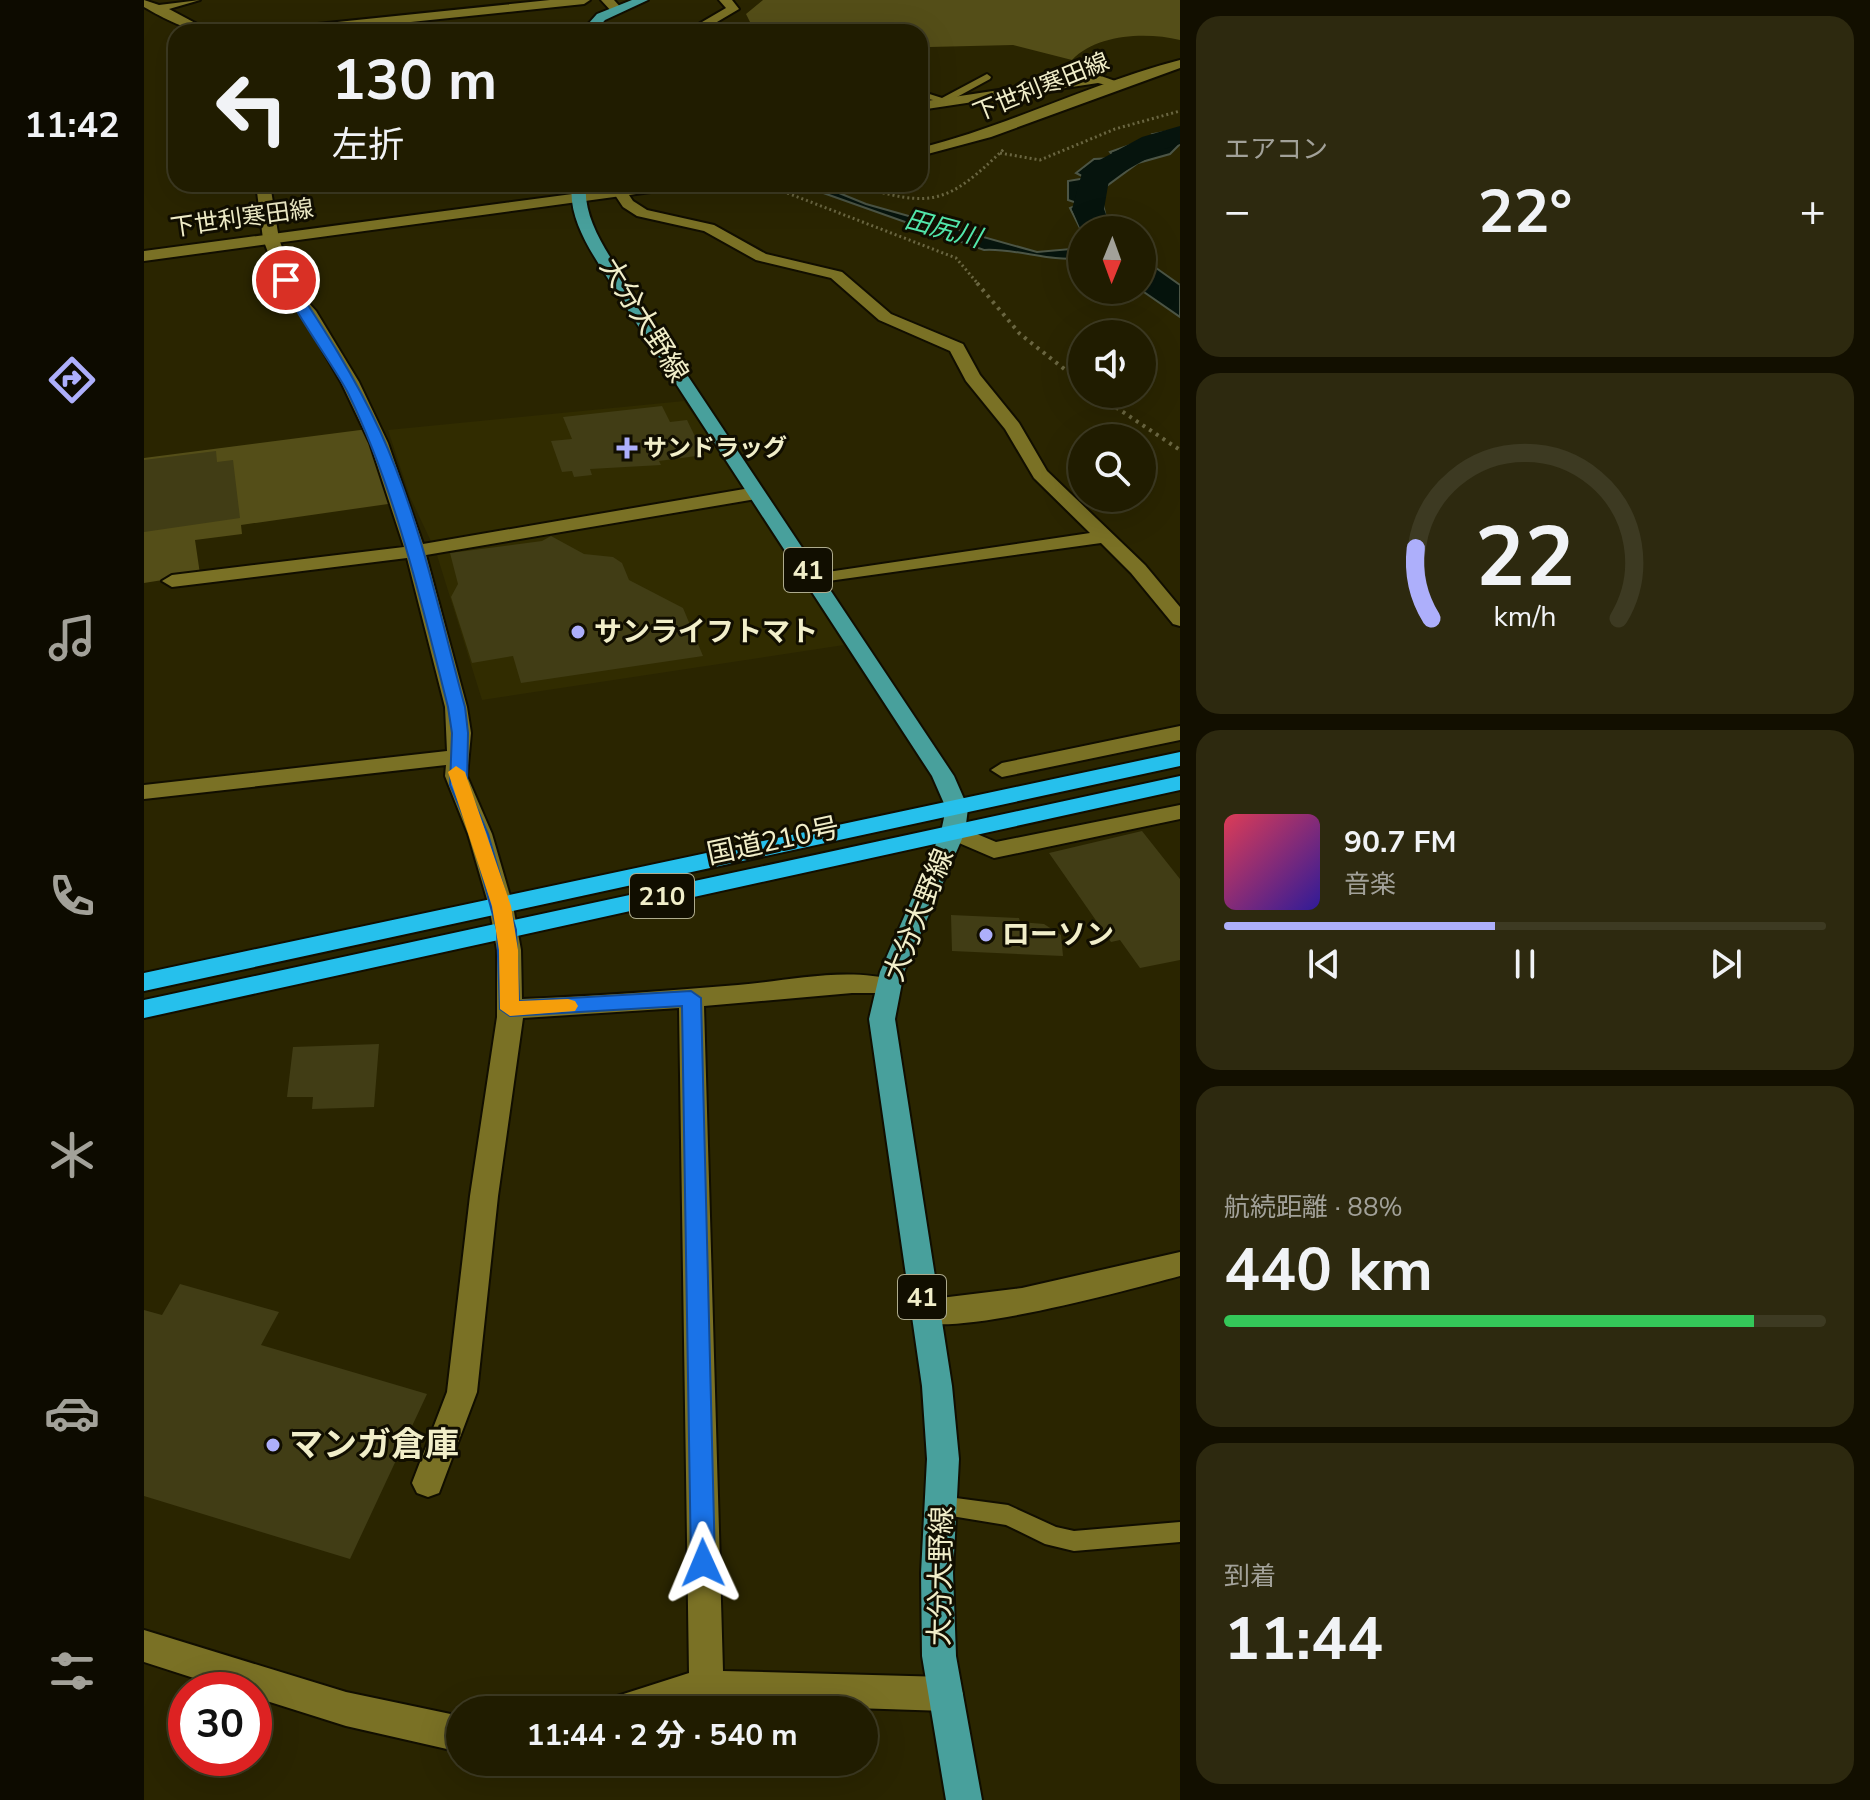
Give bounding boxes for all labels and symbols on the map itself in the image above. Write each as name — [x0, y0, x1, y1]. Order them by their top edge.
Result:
street label: 下世利寒田線 — [968, 45, 1114, 129]
street label: 下世利寒田線 — [168, 192, 316, 244]
water label: 田尻川 — [901, 202, 988, 257]
north arrow — [1068, 216, 1156, 304]
pin — [252, 246, 320, 314]
street label: 大分大野線 — [591, 251, 697, 389]
place label: サンドラッグ — [643, 432, 787, 464]
marker: サンドラッグ — [618, 439, 636, 457]
road number: 41 — [784, 548, 832, 592]
place label: サンライフトマト — [594, 613, 818, 651]
marker: サンライフトマト — [569, 623, 587, 641]
street label: 国道210号 — [703, 808, 843, 874]
street label: 大分大野線 — [875, 843, 963, 987]
road number: 210 — [630, 874, 694, 918]
place label: ローソン — [1002, 916, 1114, 954]
marker: ローソン — [977, 926, 995, 944]
road number: 41 — [898, 1275, 946, 1319]
place label: マンガ倉庫 — [289, 1422, 459, 1468]
marker: マンガ倉庫 — [264, 1436, 282, 1454]
street label: 大分大野線 — [921, 1506, 961, 1646]
position arrow — [661, 1521, 745, 1605]
speed limit sign: 30 — [168, 1672, 272, 1776]

